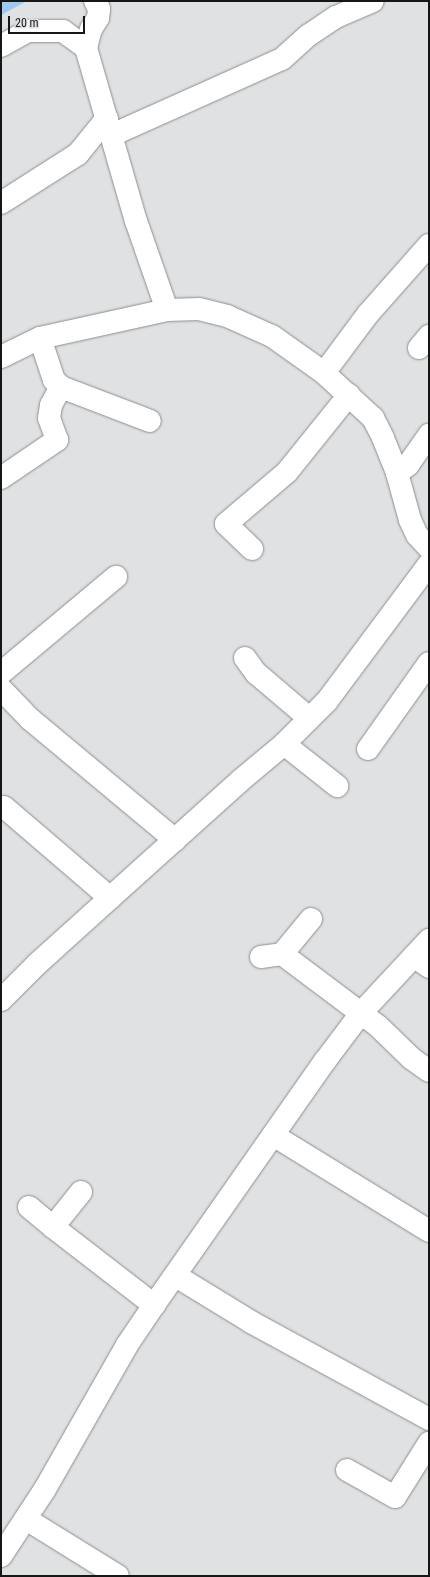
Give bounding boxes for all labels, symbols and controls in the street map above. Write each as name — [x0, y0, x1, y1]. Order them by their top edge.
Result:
scale bar — [10, 8, 87, 34]
text: 20 m — [15, 16, 39, 30]

